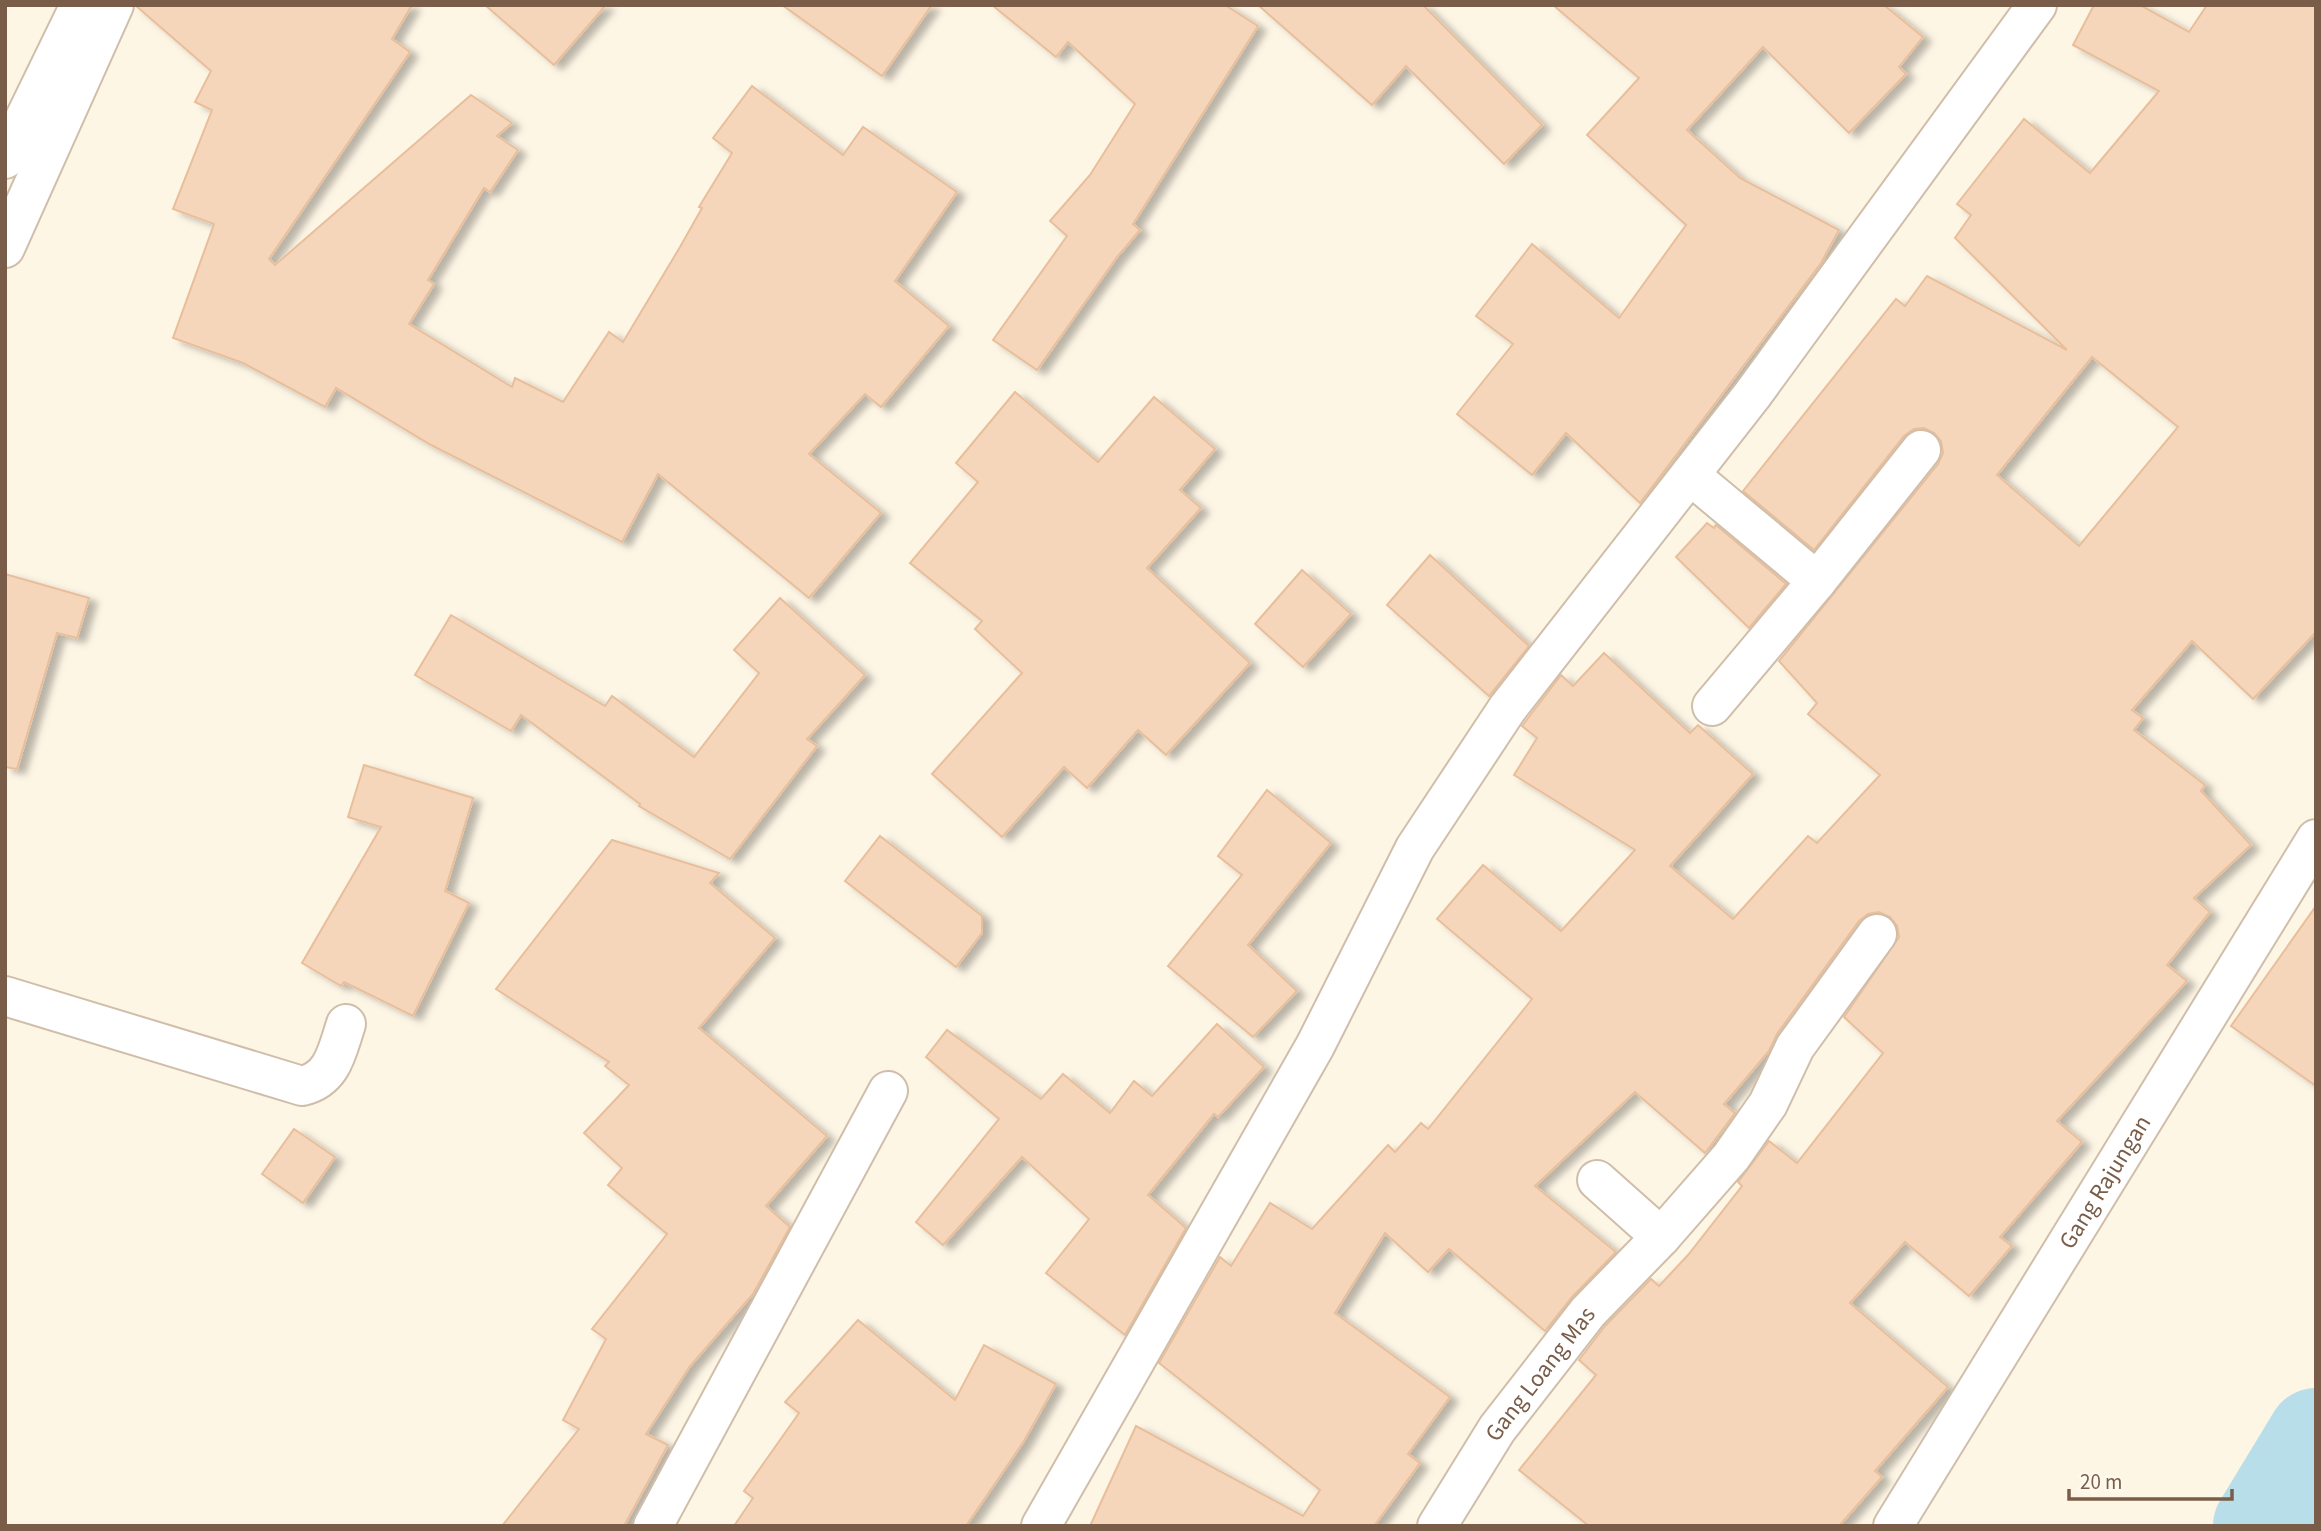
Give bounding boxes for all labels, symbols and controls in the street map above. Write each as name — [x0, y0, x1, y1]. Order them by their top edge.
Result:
street label: Gang Rajungan — [2050, 1108, 2160, 1256]
street label: Gang Loang Mas — [1476, 1299, 1604, 1448]
scale bar — [2069, 1458, 2232, 1502]
text: 20 m — [2080, 1467, 2122, 1497]

